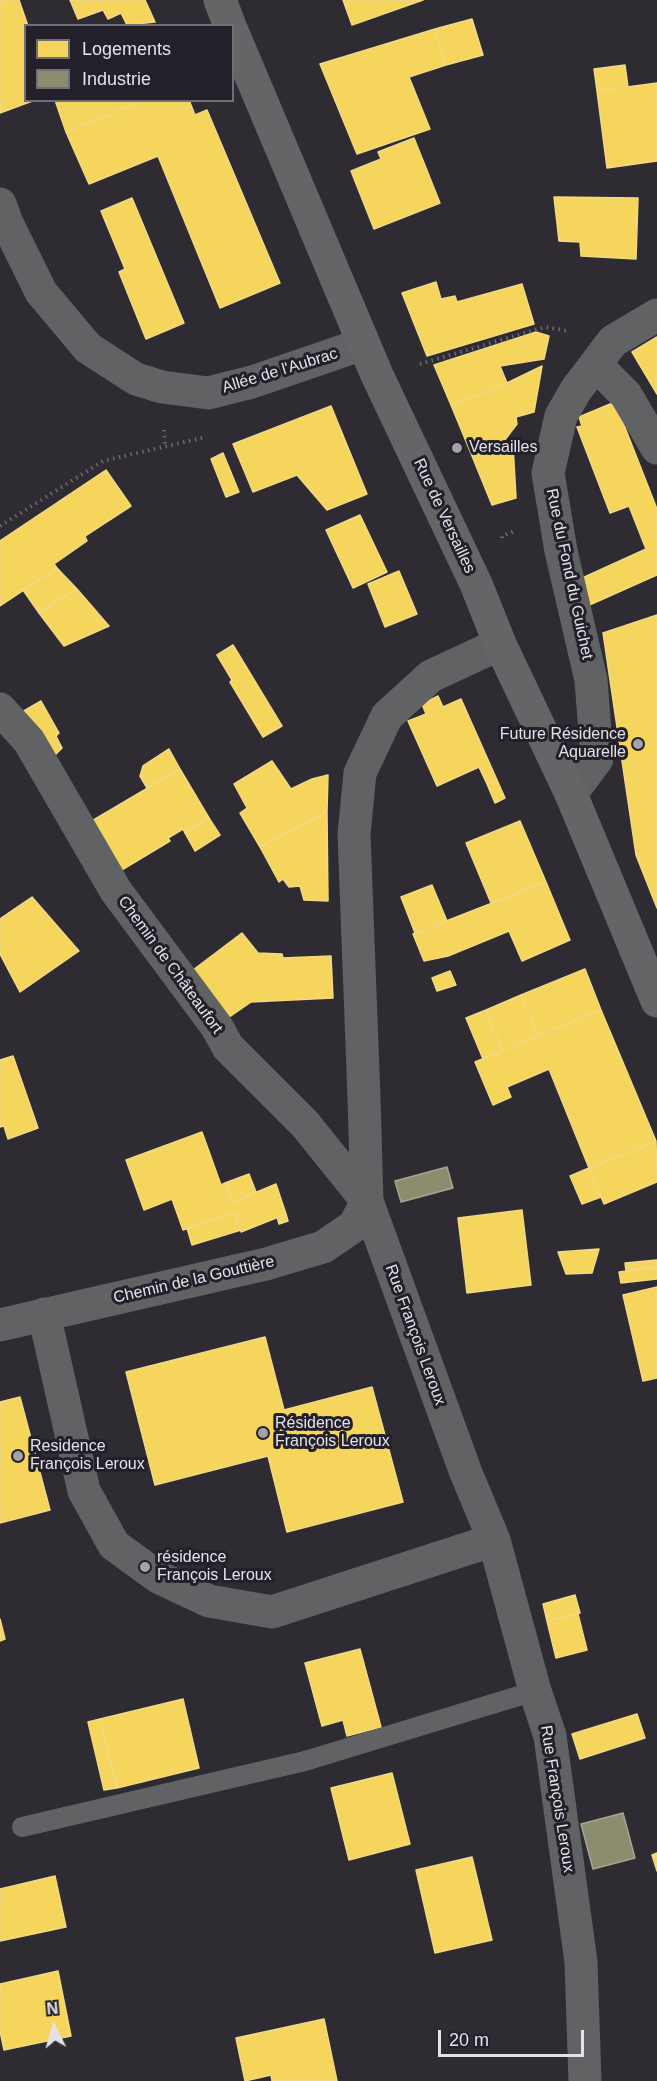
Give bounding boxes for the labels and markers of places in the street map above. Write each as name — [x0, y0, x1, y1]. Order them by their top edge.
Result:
place label: Versailles — [469, 438, 537, 458]
marker: Versailles — [450, 441, 464, 455]
place label: Future Résidence Aquarelle — [500, 725, 626, 763]
marker: Future Résidence Aquarelle — [631, 737, 645, 751]
place label: Résidence François Leroux — [275, 1414, 390, 1452]
marker: Résidence François Leroux — [256, 1426, 270, 1440]
place label: Residence François Leroux — [30, 1437, 145, 1475]
marker: Residence François Leroux — [11, 1449, 25, 1463]
place label: résidence François Leroux — [157, 1548, 272, 1586]
marker: résidence François Leroux — [138, 1560, 152, 1574]

